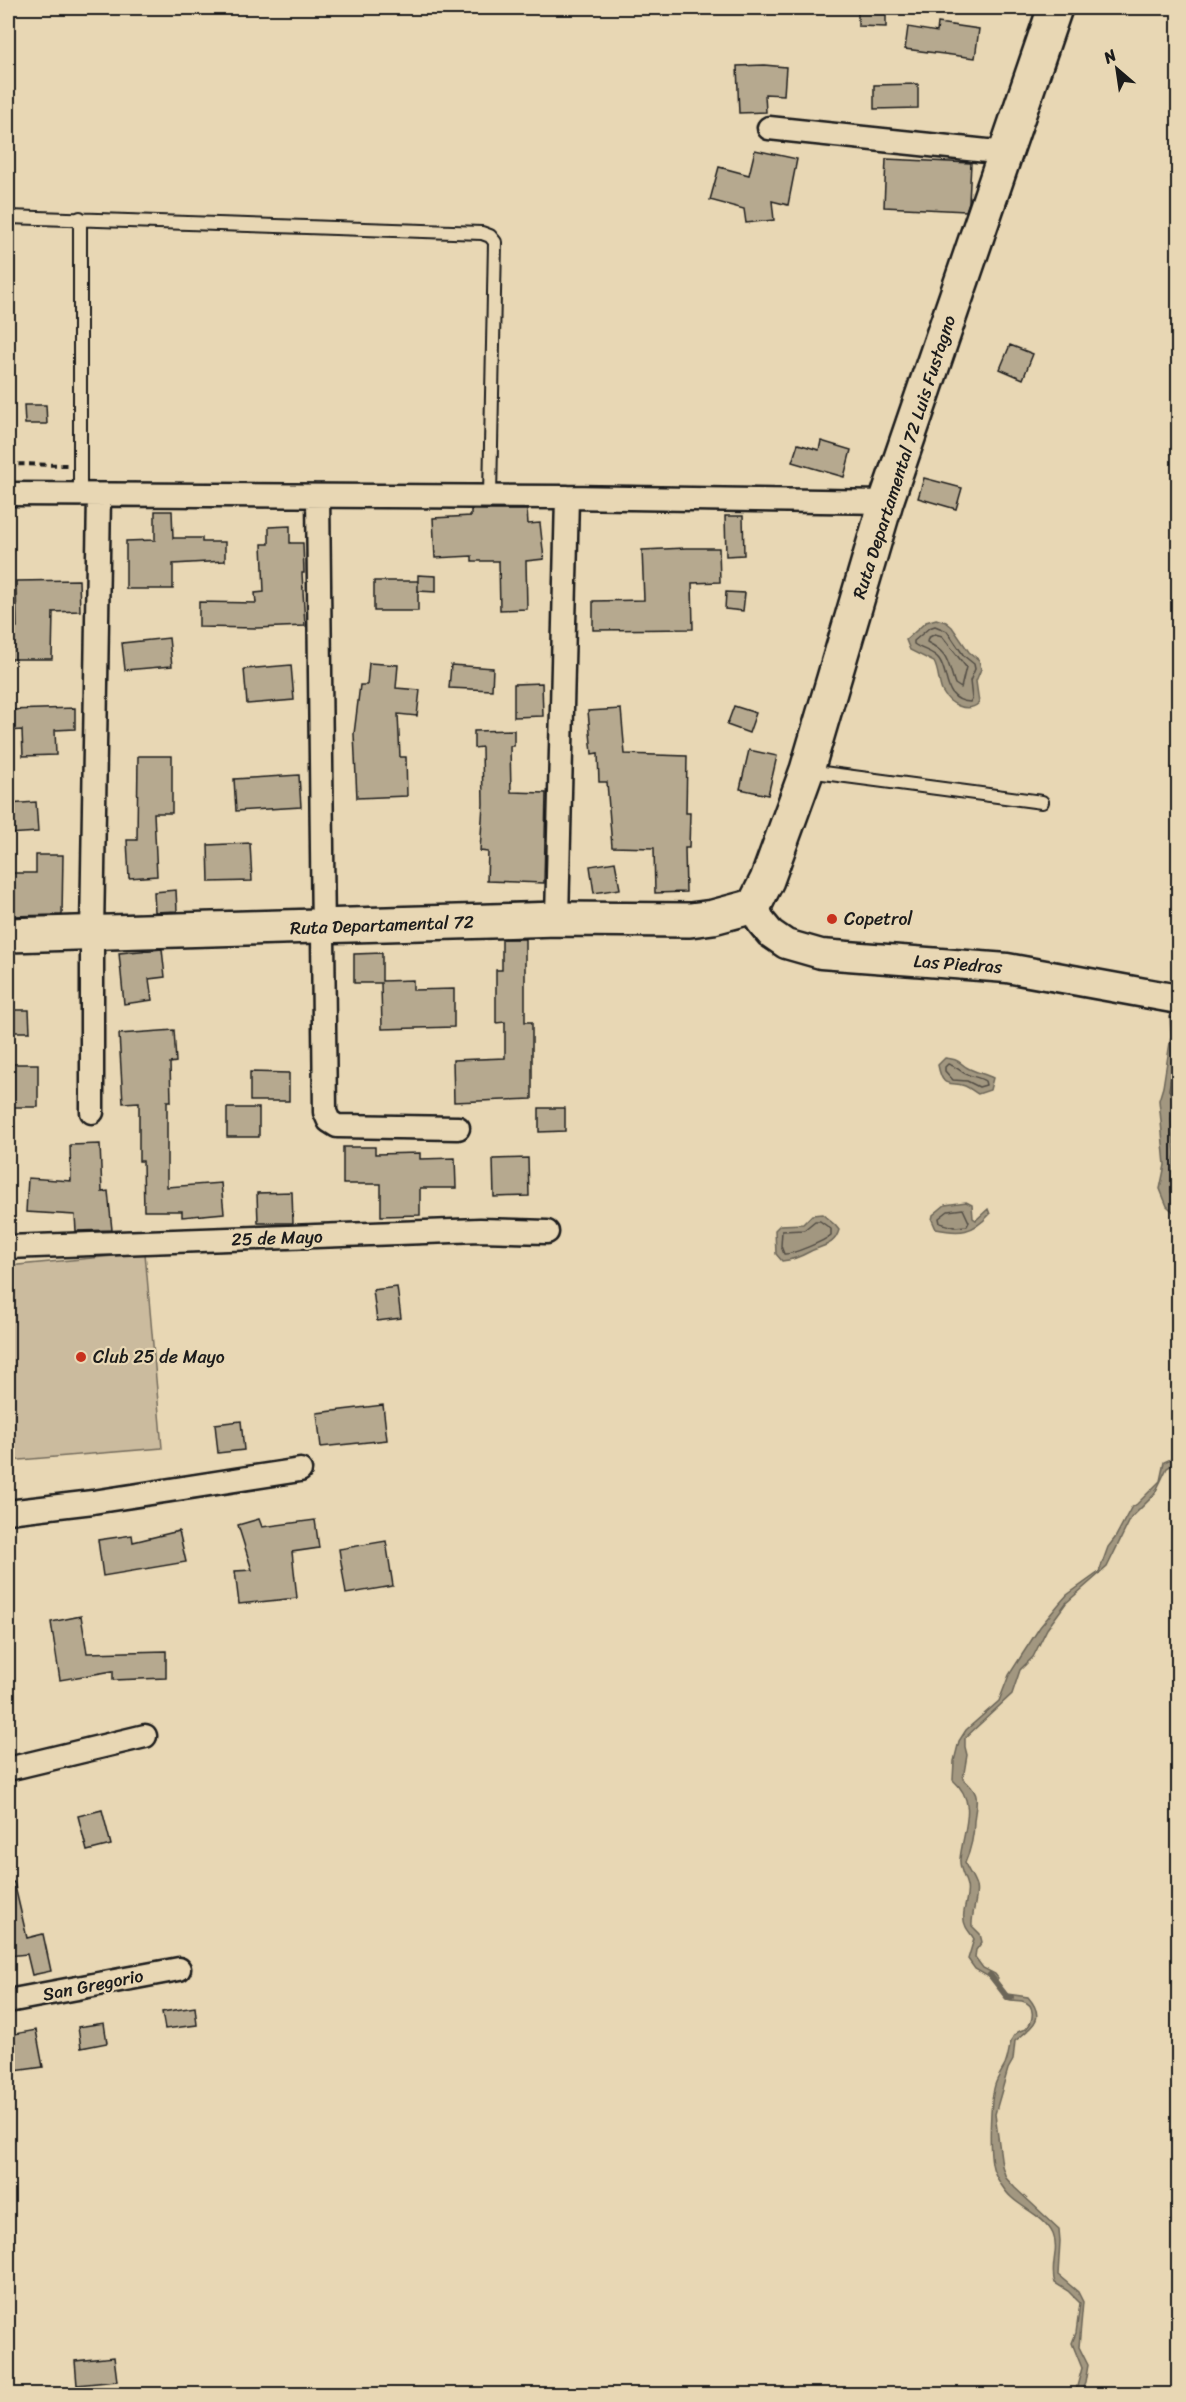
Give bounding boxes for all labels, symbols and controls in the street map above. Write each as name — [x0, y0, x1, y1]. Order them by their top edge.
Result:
north arrow — [1087, 39, 1147, 99]
text: N — [1097, 41, 1123, 72]
street label: Ruta Departamental 72 Luis Fustagno — [843, 311, 965, 603]
place label: Copetrol — [844, 903, 913, 935]
street label: Ruta Departamental 72 — [289, 906, 475, 944]
marker: Copetrol — [825, 912, 839, 926]
street label: Las Piedras — [913, 945, 1004, 983]
street label: 25 de Mayo — [231, 1220, 323, 1256]
place label: Club 25 de Mayo — [93, 1341, 225, 1373]
marker: Club 25 de Mayo — [74, 1350, 88, 1364]
street label: San Gregorio — [40, 1960, 146, 2010]

